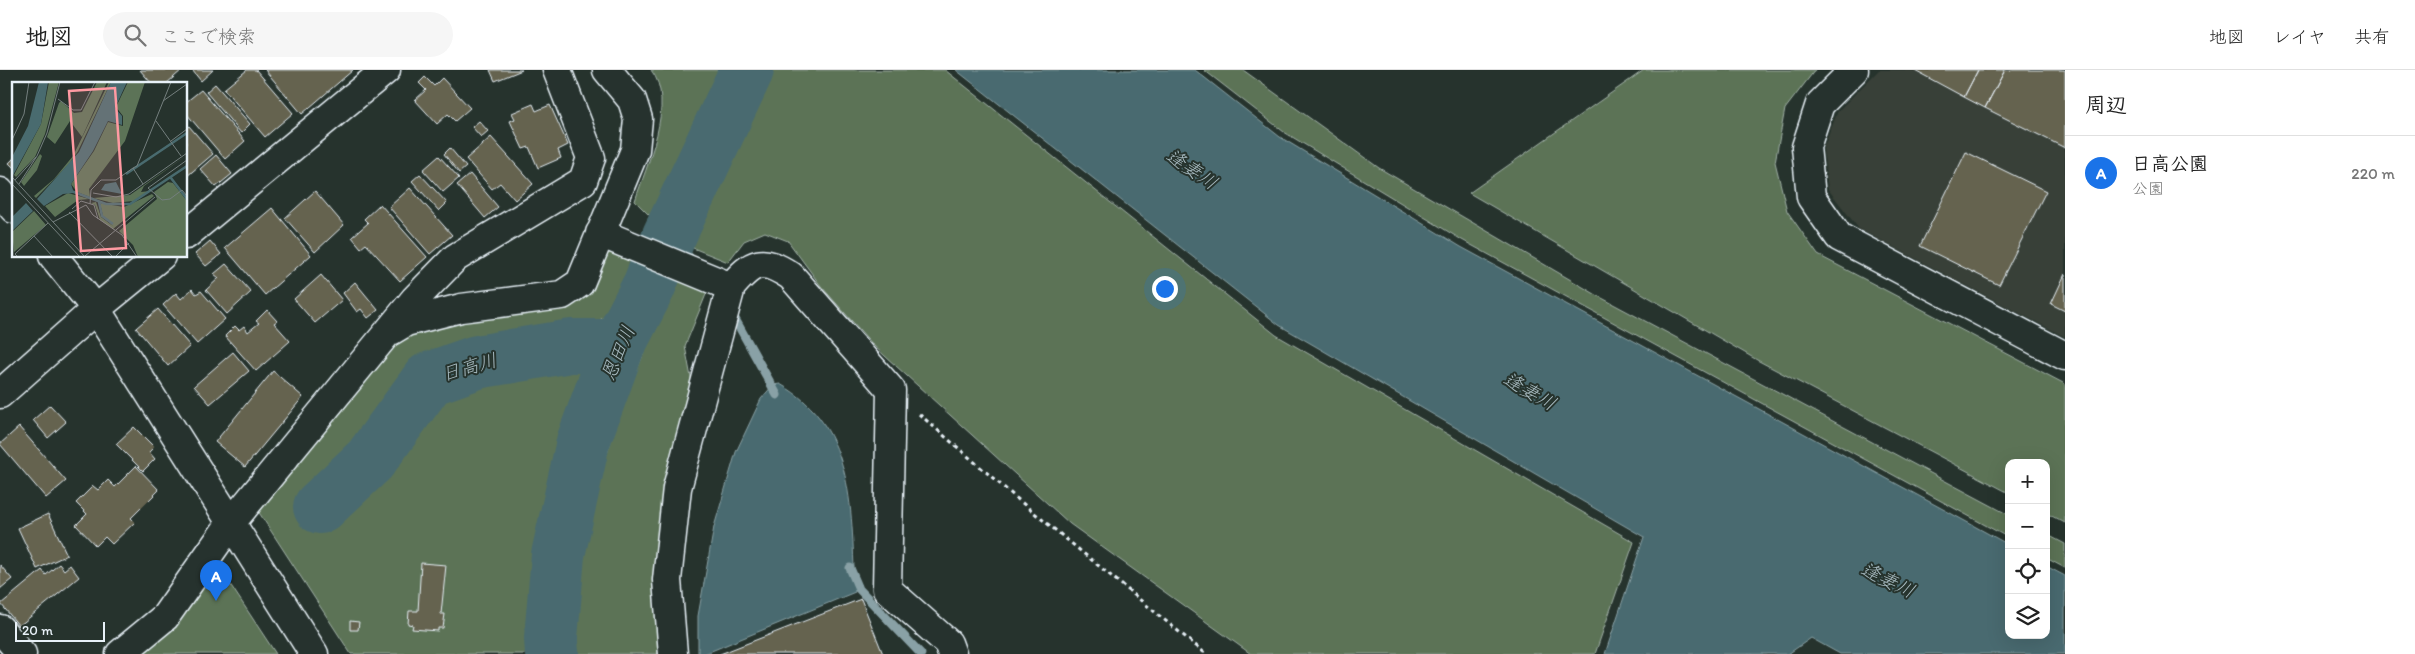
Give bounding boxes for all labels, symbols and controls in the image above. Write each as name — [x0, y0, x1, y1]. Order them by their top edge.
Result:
search box — [103, 12, 453, 57]
icon: search — [121, 21, 149, 49]
text: 地図 — [25, 22, 73, 51]
text: ここで検索 — [161, 25, 256, 48]
text: 地図 — [2209, 26, 2245, 48]
text: レイヤ — [2273, 26, 2326, 48]
text: 共有 — [2354, 26, 2390, 48]
inset map — [12, 82, 188, 258]
text: 周辺 — [2085, 92, 2127, 117]
water label: 逢妻川 — [1162, 144, 1222, 194]
text: 日高公園 — [2132, 152, 2208, 175]
text: A — [2096, 164, 2106, 183]
text: 220 m — [2351, 164, 2395, 183]
text: 公園 — [2132, 179, 2164, 198]
your location — [1152, 276, 1178, 302]
water label: 恩田川 — [596, 322, 640, 384]
water label: 日高川 — [438, 348, 500, 386]
water label: 逢妻川 — [1500, 367, 1560, 415]
map controls — [2005, 459, 2050, 639]
button: + — [2005, 459, 2050, 504]
button: − — [2005, 504, 2050, 549]
button: locate — [2005, 549, 2050, 594]
water label: 逢妻川 — [1857, 557, 1919, 603]
pin: A — [200, 560, 232, 601]
button: layers — [2005, 594, 2050, 639]
scale bar — [15, 619, 105, 642]
text: 20 m — [22, 622, 53, 639]

